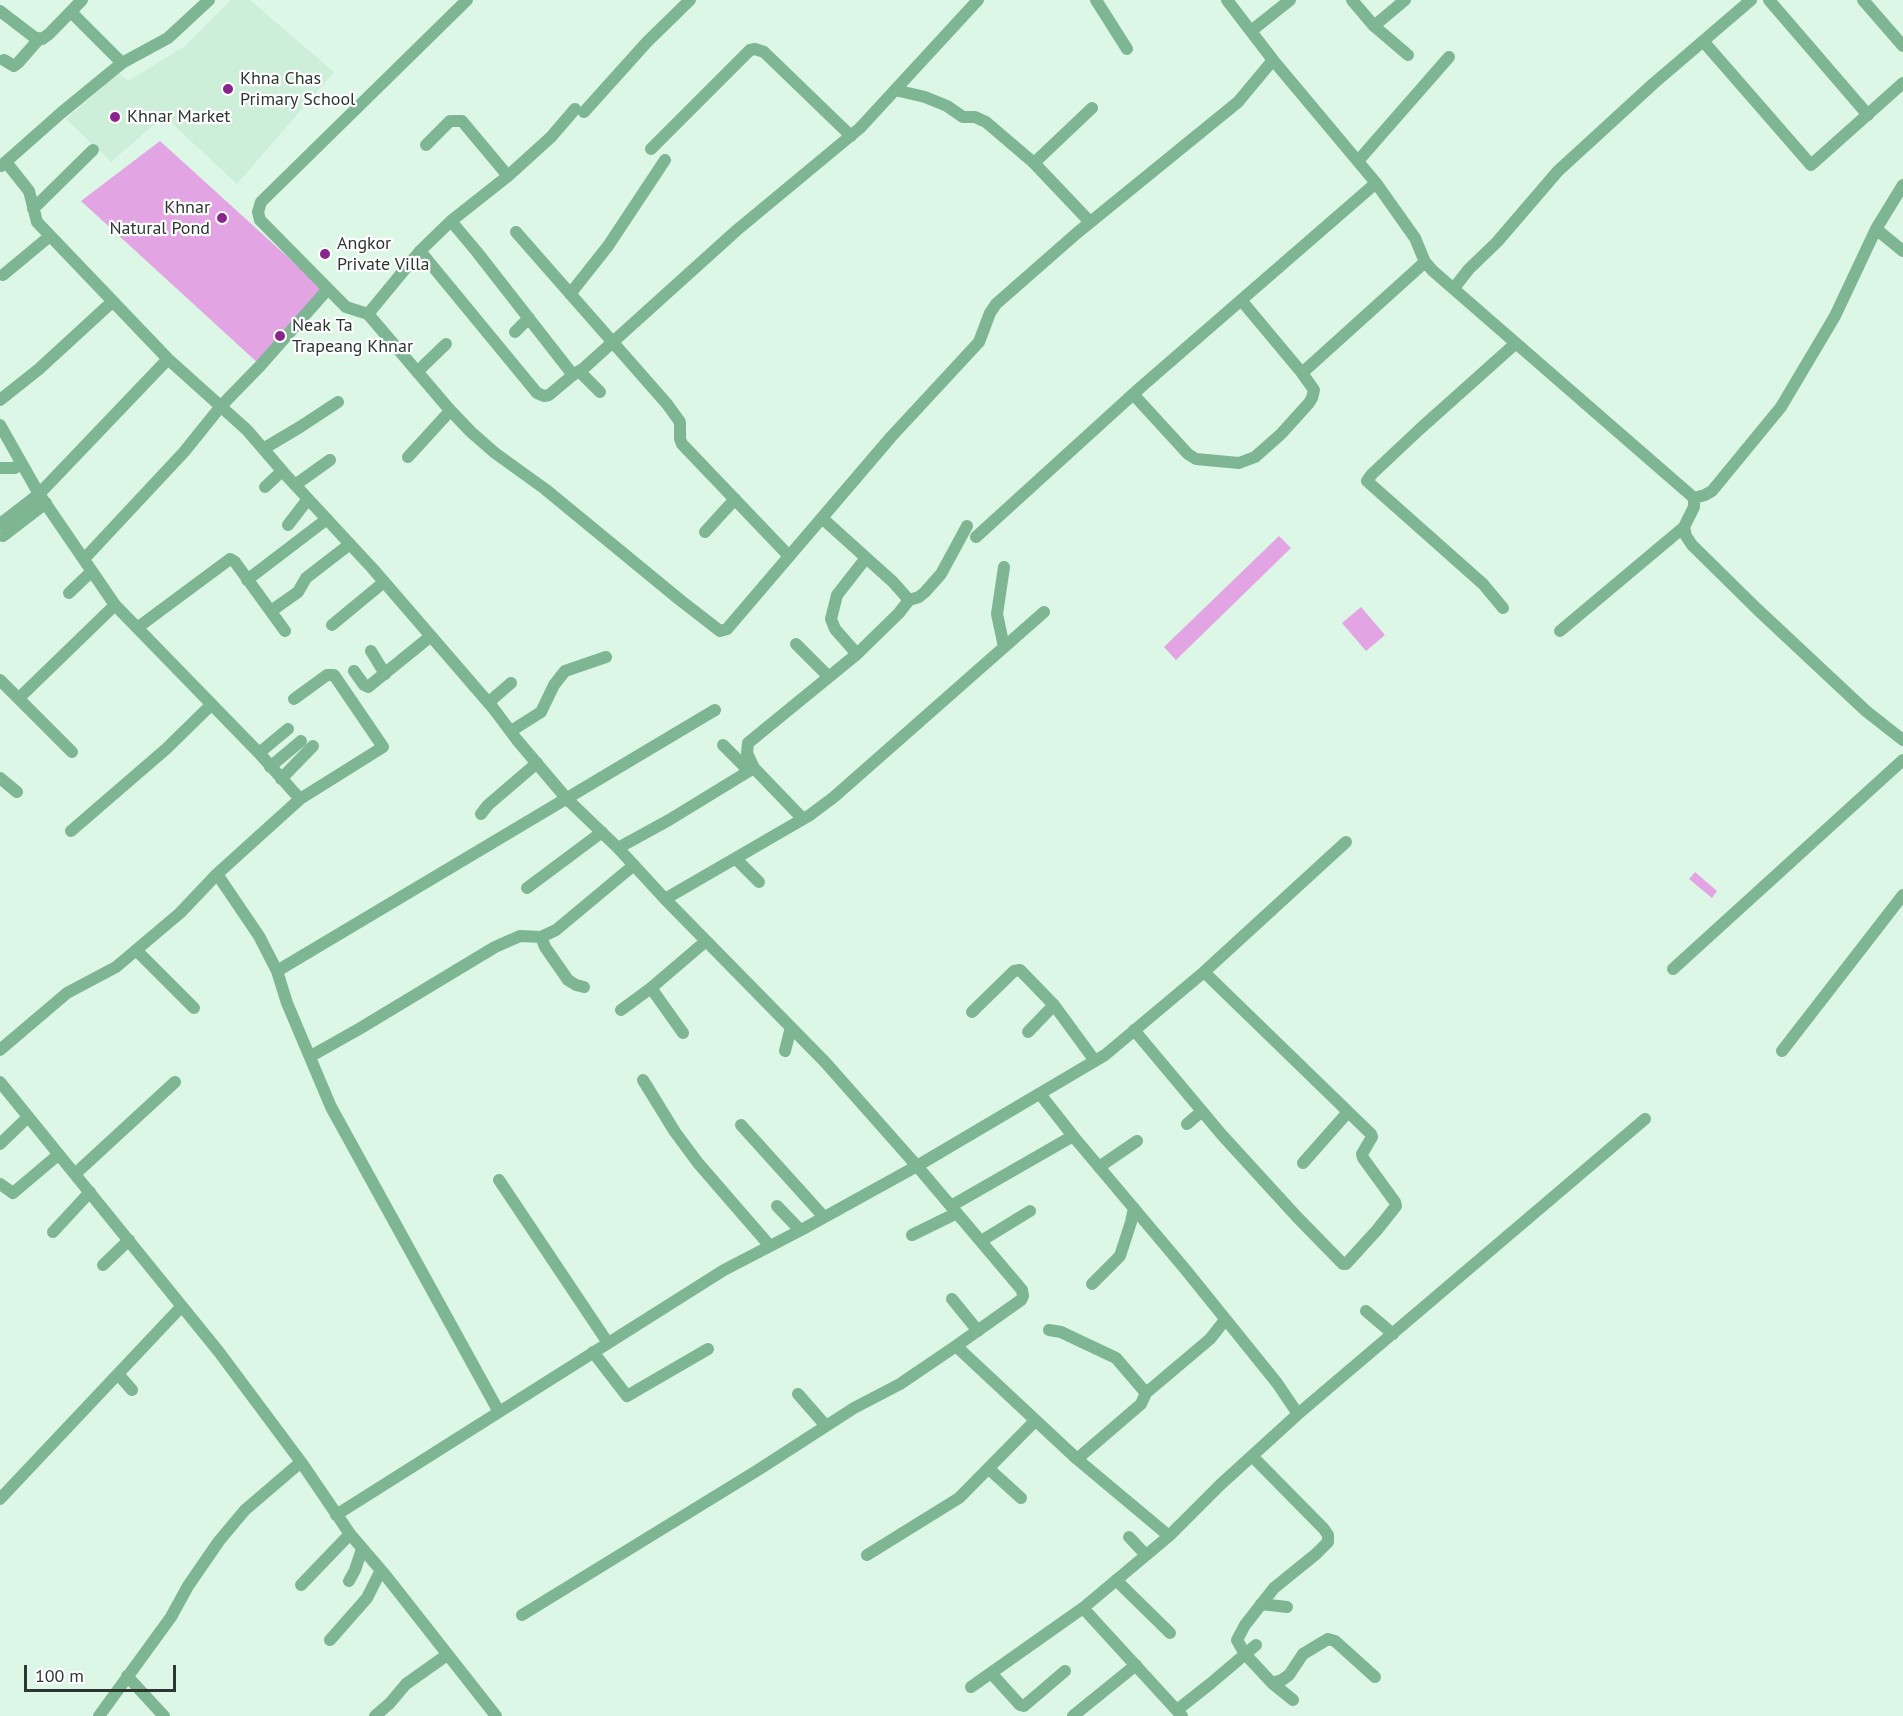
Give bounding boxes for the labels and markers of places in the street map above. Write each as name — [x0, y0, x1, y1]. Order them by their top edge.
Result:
place label: Khna Chas Primary School — [240, 68, 355, 110]
marker: Khna Chas Primary School — [221, 82, 235, 96]
place label: Khnar Market — [127, 106, 230, 128]
marker: Khnar Market — [108, 110, 122, 124]
place label: Khnar Natural Pond — [109, 197, 210, 240]
marker: Khnar Natural Pond — [215, 211, 229, 225]
place label: Angkor Private Villa — [337, 233, 429, 276]
marker: Angkor Private Villa — [318, 247, 332, 261]
place label: Neak Ta Trapeang Khnar — [292, 315, 413, 358]
marker: Neak Ta Trapeang Khnar — [273, 329, 287, 343]

